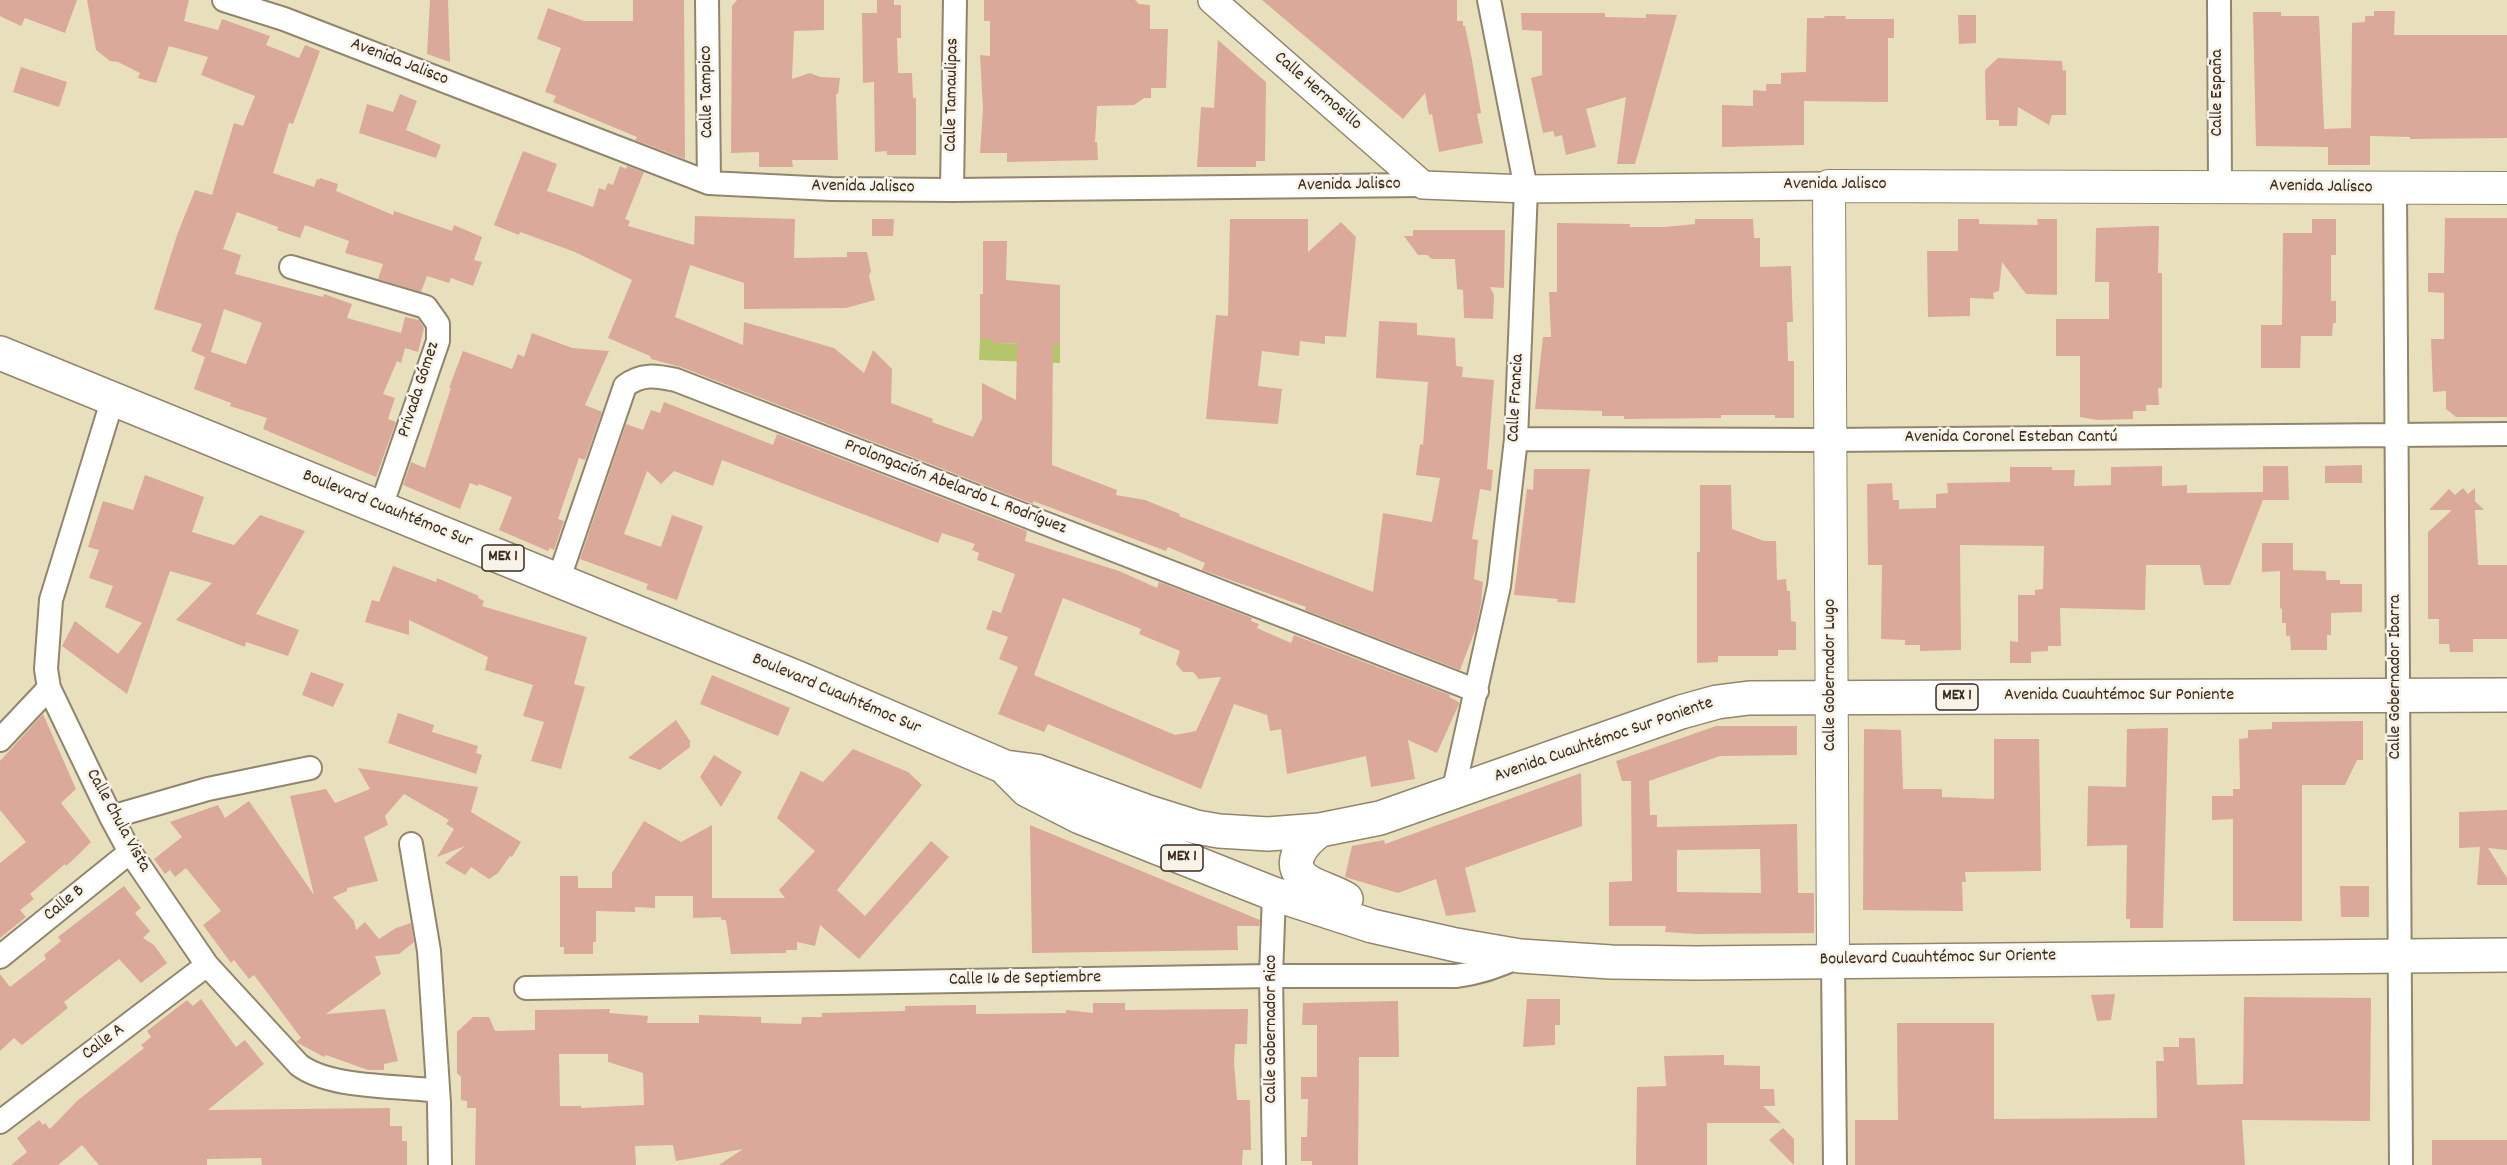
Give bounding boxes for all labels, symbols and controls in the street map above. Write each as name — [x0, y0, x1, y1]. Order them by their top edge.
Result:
street label: Avenida Jalisco — [347, 34, 451, 92]
street label: Calle Tamaulipas — [941, 38, 965, 152]
street label: Calle Tampico — [696, 45, 720, 139]
street label: Calle Hermosillo — [1269, 48, 1365, 136]
street label: Calle España — [2208, 49, 2230, 137]
street label: Avenida Jalisco — [1297, 174, 1401, 198]
street label: Avenida Jalisco — [1783, 175, 1887, 197]
street label: Avenida Jalisco — [811, 176, 915, 200]
street label: Avenida Jalisco — [2269, 176, 2373, 200]
street label: Privada Gómez — [394, 339, 446, 441]
street label: Calle Francia — [1504, 353, 1530, 443]
street label: Avenida Coronel Esteban Cantú — [1904, 428, 2118, 450]
street label: Prolongación Abelardo L. Rodríguez — [841, 436, 1069, 540]
street label: Boulevard Cuauhtémoc Sur — [299, 466, 475, 554]
road number: MEX 1 — [482, 545, 524, 571]
street label: Calle Gobernador Ibarra — [2386, 594, 2408, 760]
street label: Calle Gobernador Lugo — [1821, 599, 1843, 751]
street label: Boulevard Cuauhtémoc Sur — [748, 650, 924, 740]
road number: MEX 1 — [1936, 684, 1978, 710]
street label: Avenida Cuauhtémoc Sur Poniente — [2004, 686, 2234, 708]
street label: Avenida Cuauhtémoc Sur Poniente — [1492, 693, 1716, 789]
street label: Calle Chula Vista — [80, 766, 154, 876]
road number: MEX 1 — [1161, 845, 1203, 871]
street label: Calle B — [40, 881, 90, 927]
street label: Boulevard Cuauhtémoc Sur Oriente — [1820, 946, 2056, 972]
street label: Calle Gobernador Rico — [1262, 955, 1284, 1103]
street label: Calle 16 de Septiembre — [949, 968, 1101, 992]
street label: Calle A — [78, 1020, 130, 1066]

